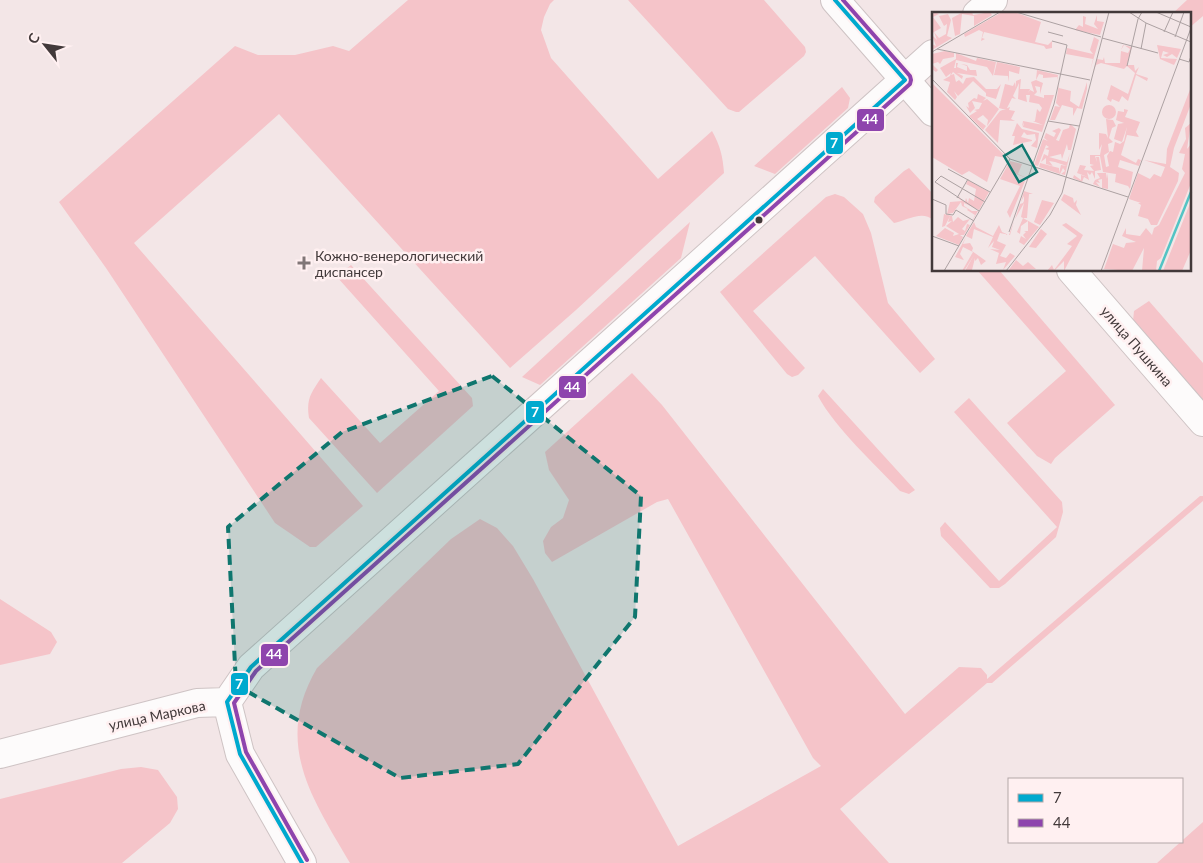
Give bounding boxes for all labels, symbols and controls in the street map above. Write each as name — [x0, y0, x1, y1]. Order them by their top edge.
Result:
inset map — [932, 12, 1190, 271]
north arrow — [20, 20, 70, 70]
text: С — [24, 29, 43, 47]
line badge: 44 — [856, 108, 885, 132]
text: 44 — [862, 110, 878, 127]
line badge: 7 — [825, 131, 844, 155]
text: 7 — [830, 134, 838, 151]
unlabelled marker — [754, 215, 764, 225]
place label: Кожно-венерологический диспансер — [315, 247, 483, 280]
marker: Кожно-венерологический диспансер — [297, 256, 311, 270]
street label: улица Пушкина — [1098, 302, 1177, 390]
line badge: 44 — [558, 375, 587, 399]
text: 44 — [564, 378, 580, 395]
line badge: 7 — [525, 400, 545, 424]
text: 7 — [531, 403, 539, 420]
line badge: 44 — [260, 643, 289, 667]
text: 44 — [266, 645, 282, 662]
line badge: 7 — [230, 672, 249, 696]
text: 7 — [235, 675, 243, 692]
street label: улица Маркова — [107, 696, 207, 734]
legend — [1008, 778, 1183, 843]
text: 7 — [1053, 788, 1062, 806]
text: 44 — [1053, 813, 1071, 831]

